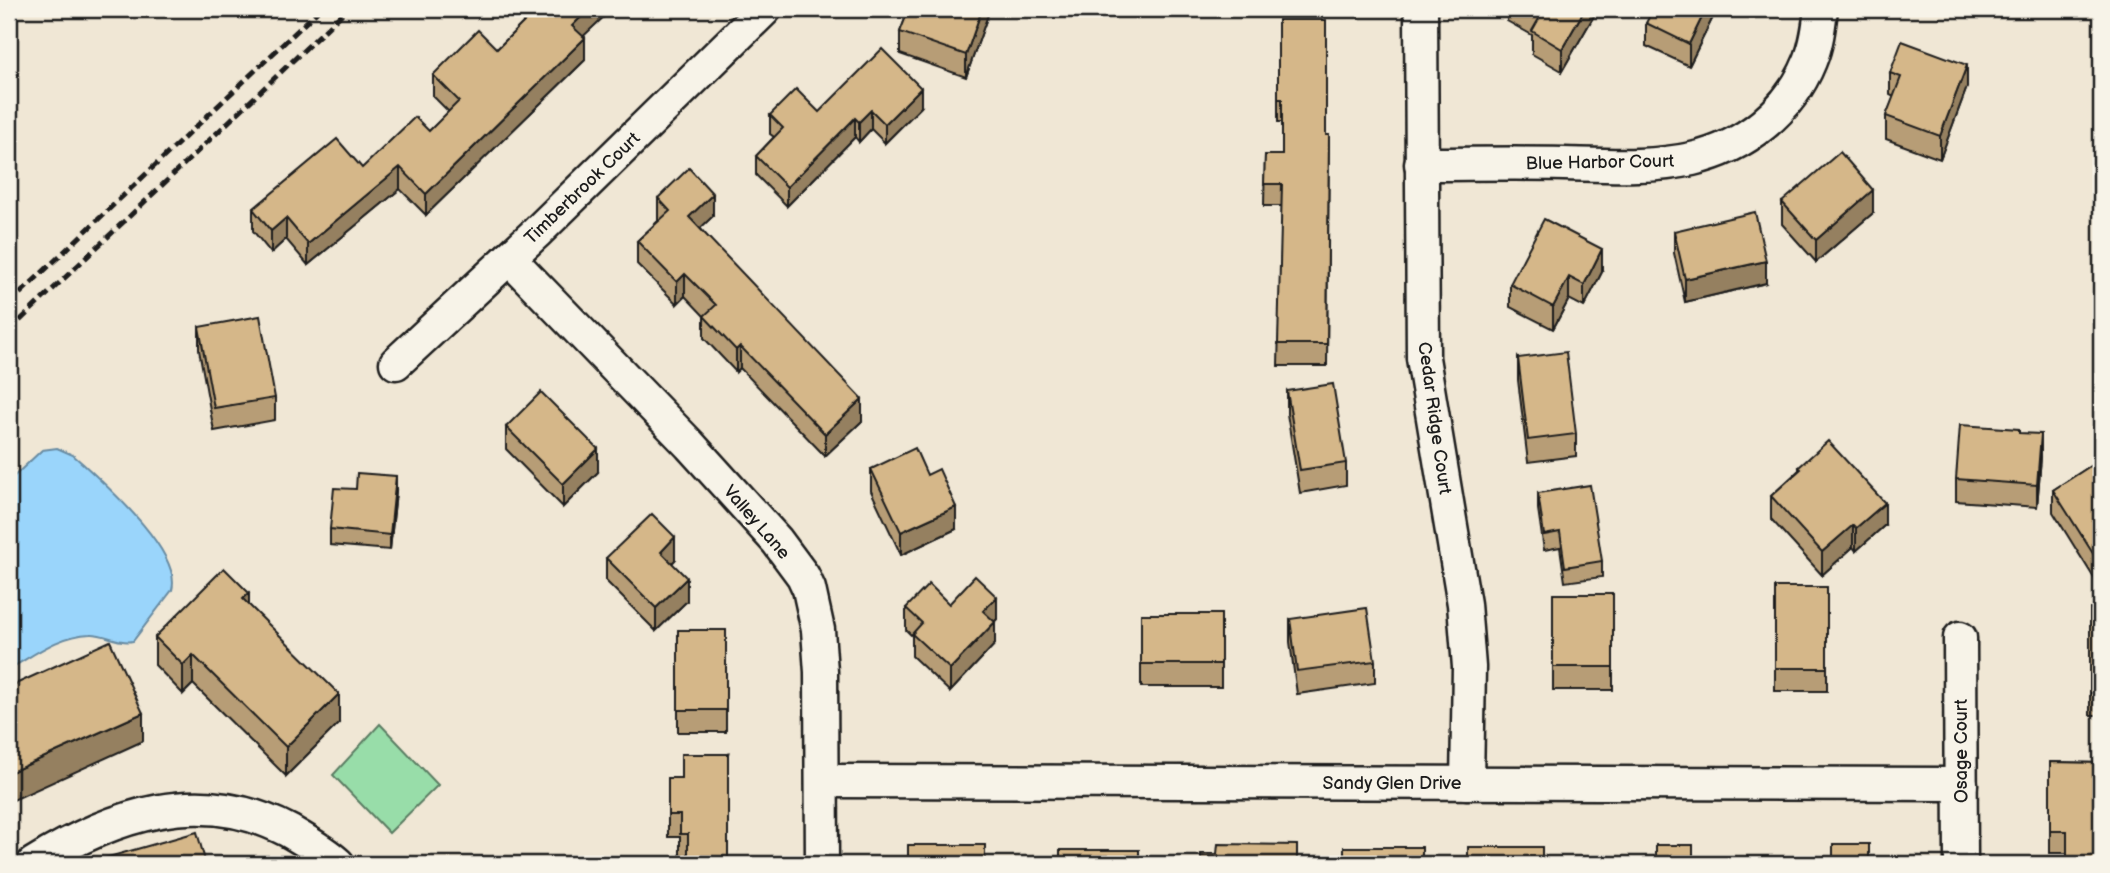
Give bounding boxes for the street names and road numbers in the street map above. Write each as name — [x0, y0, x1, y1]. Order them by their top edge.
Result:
street label: Timberbrook Court — [520, 128, 645, 249]
street label: Blue Harbor Court — [1526, 151, 1675, 174]
street label: Cedar Ridge Court — [1413, 341, 1456, 496]
street label: Valley Lane — [719, 481, 795, 564]
street label: Osage Court — [1951, 699, 1972, 803]
street label: Sandy Glen Drive — [1323, 773, 1462, 794]

